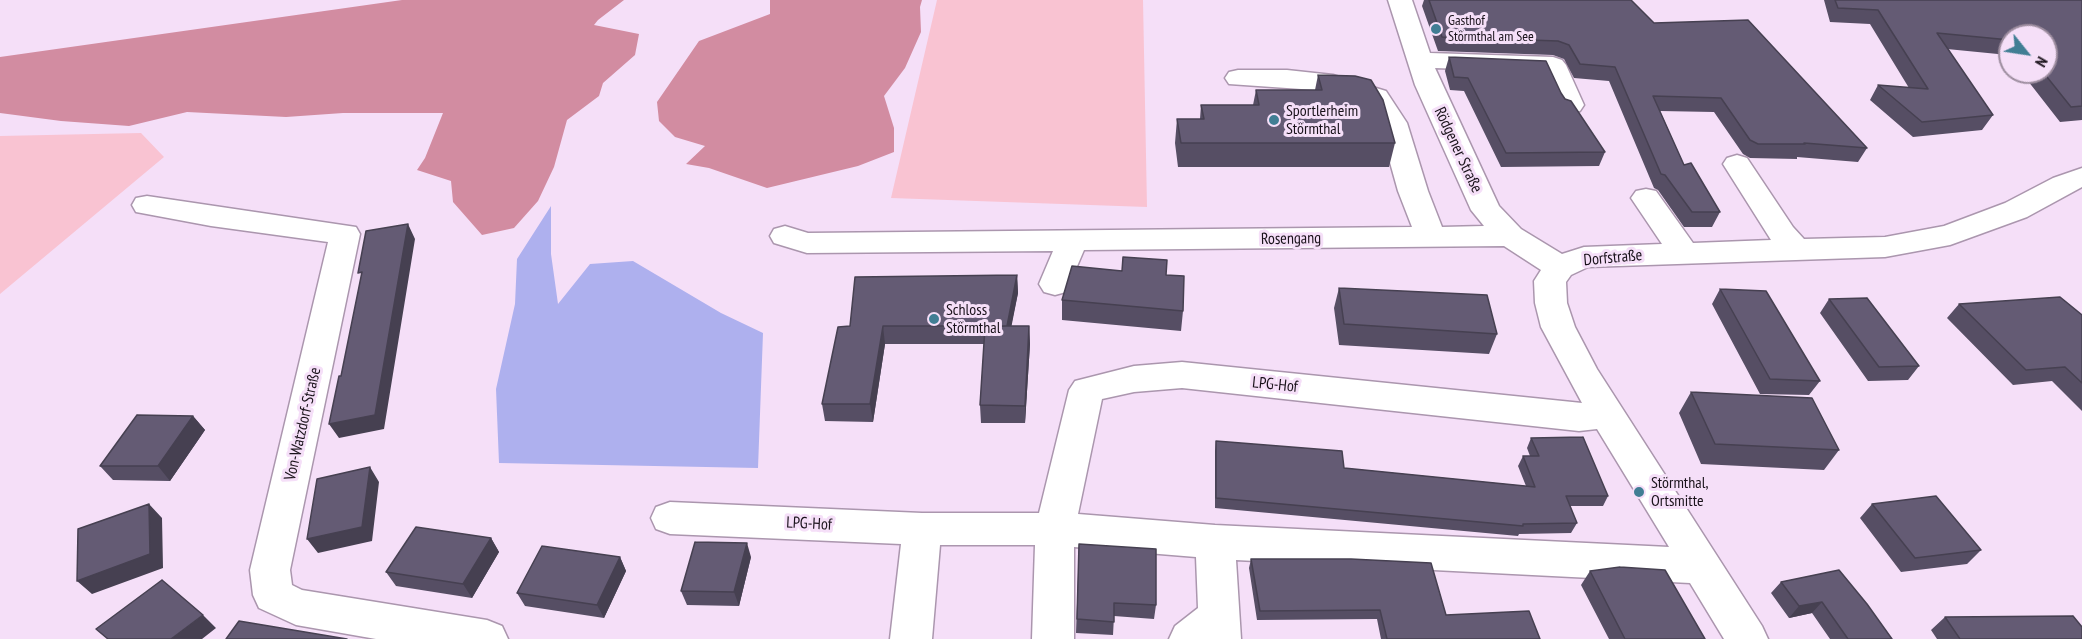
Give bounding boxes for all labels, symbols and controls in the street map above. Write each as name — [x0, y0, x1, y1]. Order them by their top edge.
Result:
place label: Gasthof Störmthal am See — [1448, 13, 1534, 46]
marker: Gasthof Störmthal am See — [1429, 22, 1443, 36]
north arrow — [1998, 24, 2058, 84]
text: N — [2031, 53, 2053, 71]
place label: Sportlerheim Störmthal — [1286, 101, 1358, 139]
street label: Rödgener Straße — [1430, 104, 1486, 196]
marker: Sportlerheim Störmthal — [1267, 113, 1281, 127]
street label: Rosengang — [1261, 229, 1321, 249]
street label: Dorfstraße — [1583, 246, 1643, 270]
place label: Schloss Störmthal — [946, 300, 1000, 338]
marker: Schloss Störmthal — [927, 312, 941, 326]
street label: Von-Watzdorf-Straße — [281, 366, 325, 482]
street label: LPG-Hof — [1251, 373, 1299, 397]
place label: Störmthal, Ortsmitte — [1651, 473, 1708, 511]
marker: Störmthal, Ortsmitte — [1632, 485, 1646, 499]
street label: LPG-Hof — [786, 513, 832, 535]

